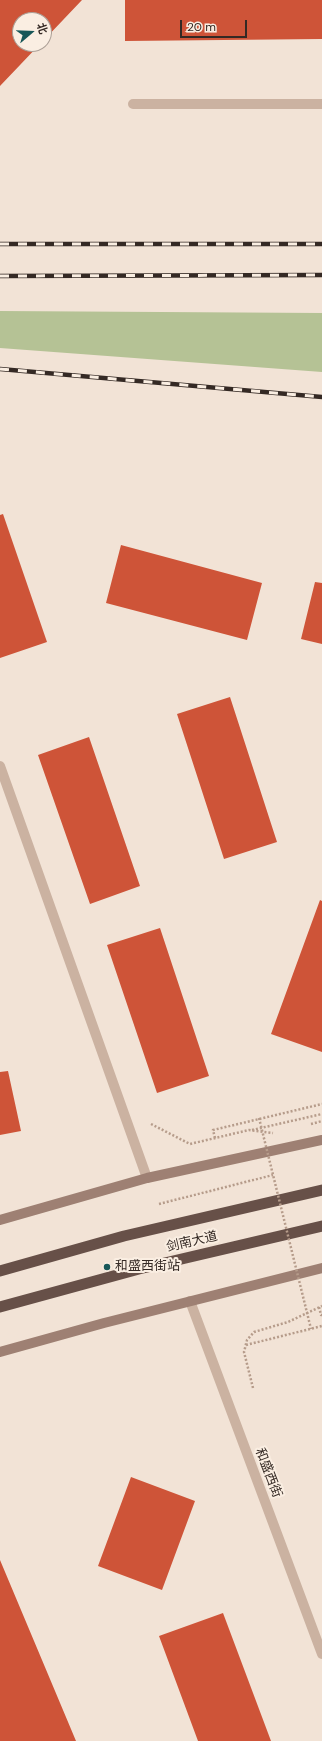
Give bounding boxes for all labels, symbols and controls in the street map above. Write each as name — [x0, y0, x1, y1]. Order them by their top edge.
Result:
north arrow — [12, 12, 52, 52]
scale bar — [182, 12, 249, 38]
text: 20 m — [187, 19, 216, 35]
text: 北 — [34, 21, 51, 36]
street label: 剑南大道 — [165, 1229, 219, 1255]
place label: 和盛西街站 — [115, 1259, 180, 1275]
marker: 和盛西街站 — [102, 1262, 112, 1272]
street label: 和盛西街 — [251, 1446, 285, 1500]

